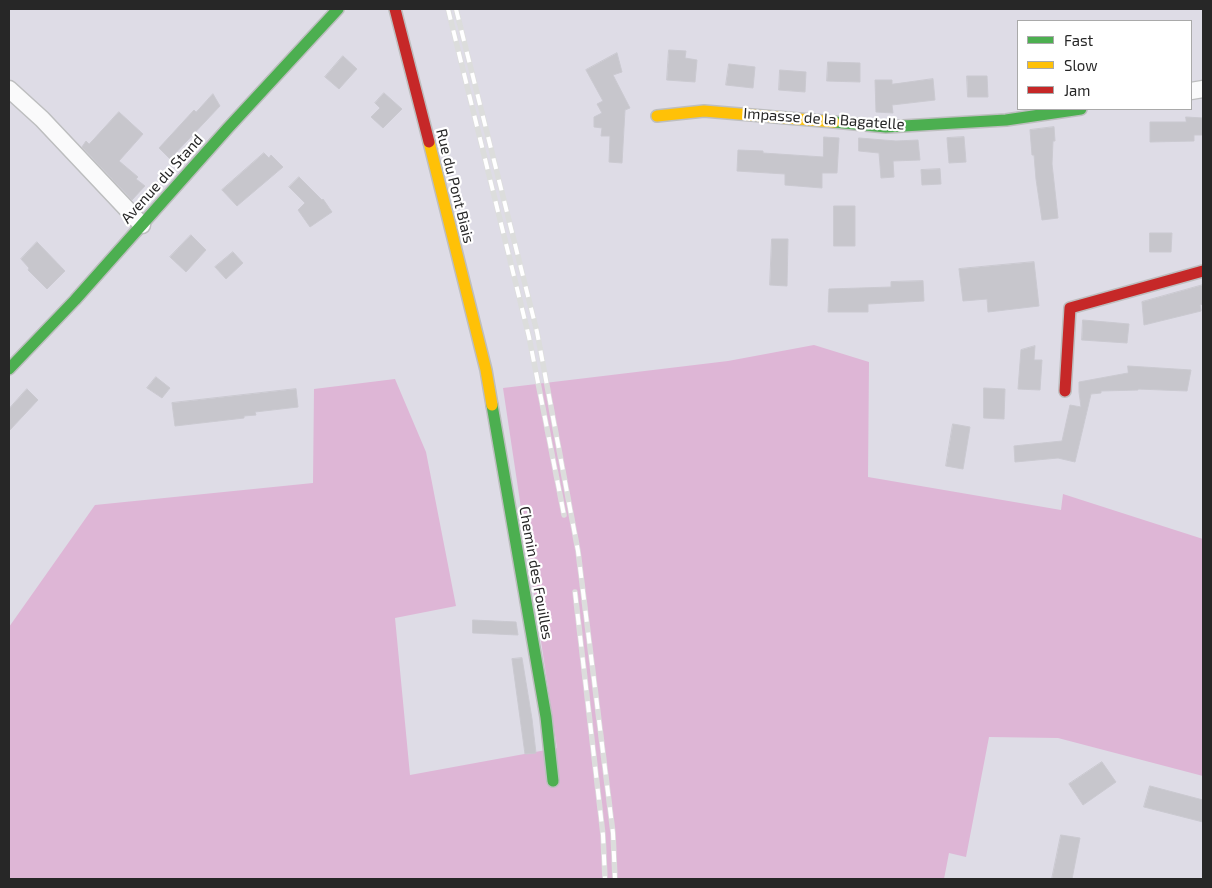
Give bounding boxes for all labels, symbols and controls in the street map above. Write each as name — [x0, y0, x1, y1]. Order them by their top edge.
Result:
legend — [1017, 20, 1192, 110]
text: Fast — [1064, 31, 1093, 49]
text: Slow — [1064, 56, 1098, 74]
text: Jam — [1064, 81, 1090, 99]
street label: Impasse de la Bagatelle — [743, 104, 905, 134]
street label: Rue du Pont Biais — [432, 127, 478, 245]
street label: Avenue du Stand — [117, 131, 207, 227]
street label: Chemin des Fouilles — [515, 505, 557, 641]

